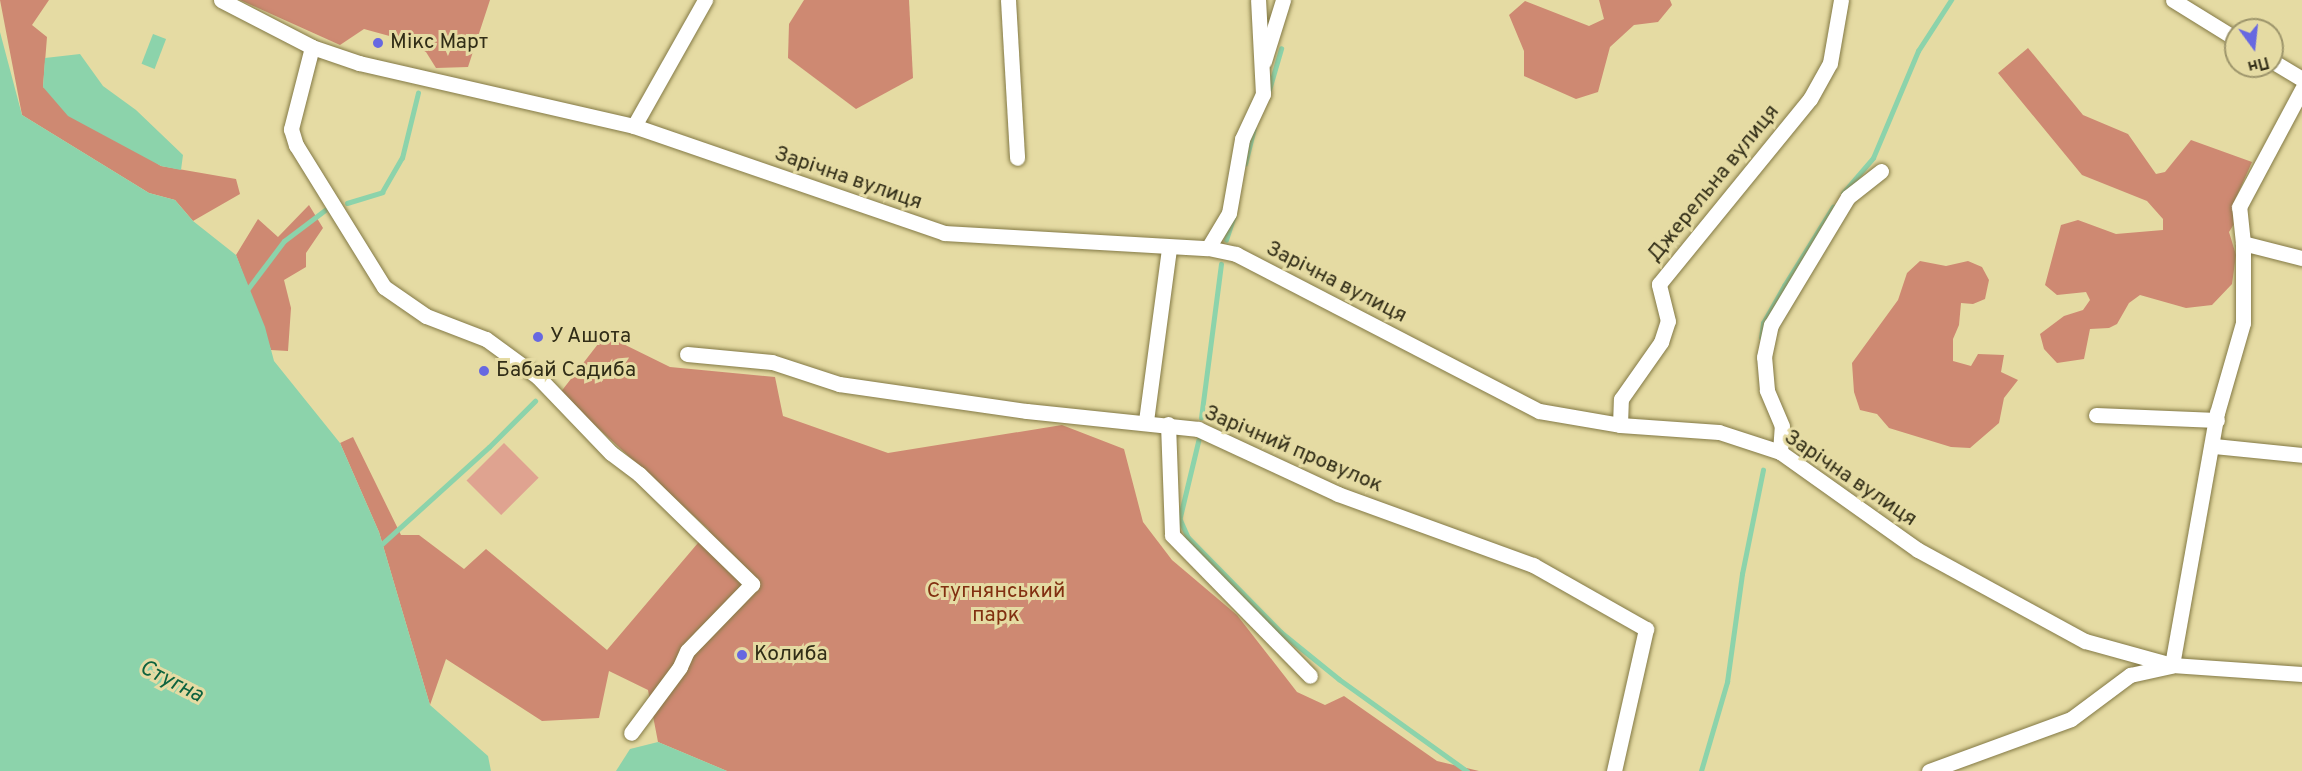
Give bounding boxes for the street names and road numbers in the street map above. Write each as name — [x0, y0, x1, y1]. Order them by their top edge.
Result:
street label: Джерельна вулиця — [1643, 100, 1785, 268]
street label: Зарічна вулиця — [771, 142, 925, 216]
street label: Зарічна вулиця — [1261, 237, 1411, 329]
street label: Зарічний провулок — [1200, 401, 1386, 499]
street label: Зарічна вулиця — [1779, 425, 1921, 533]

